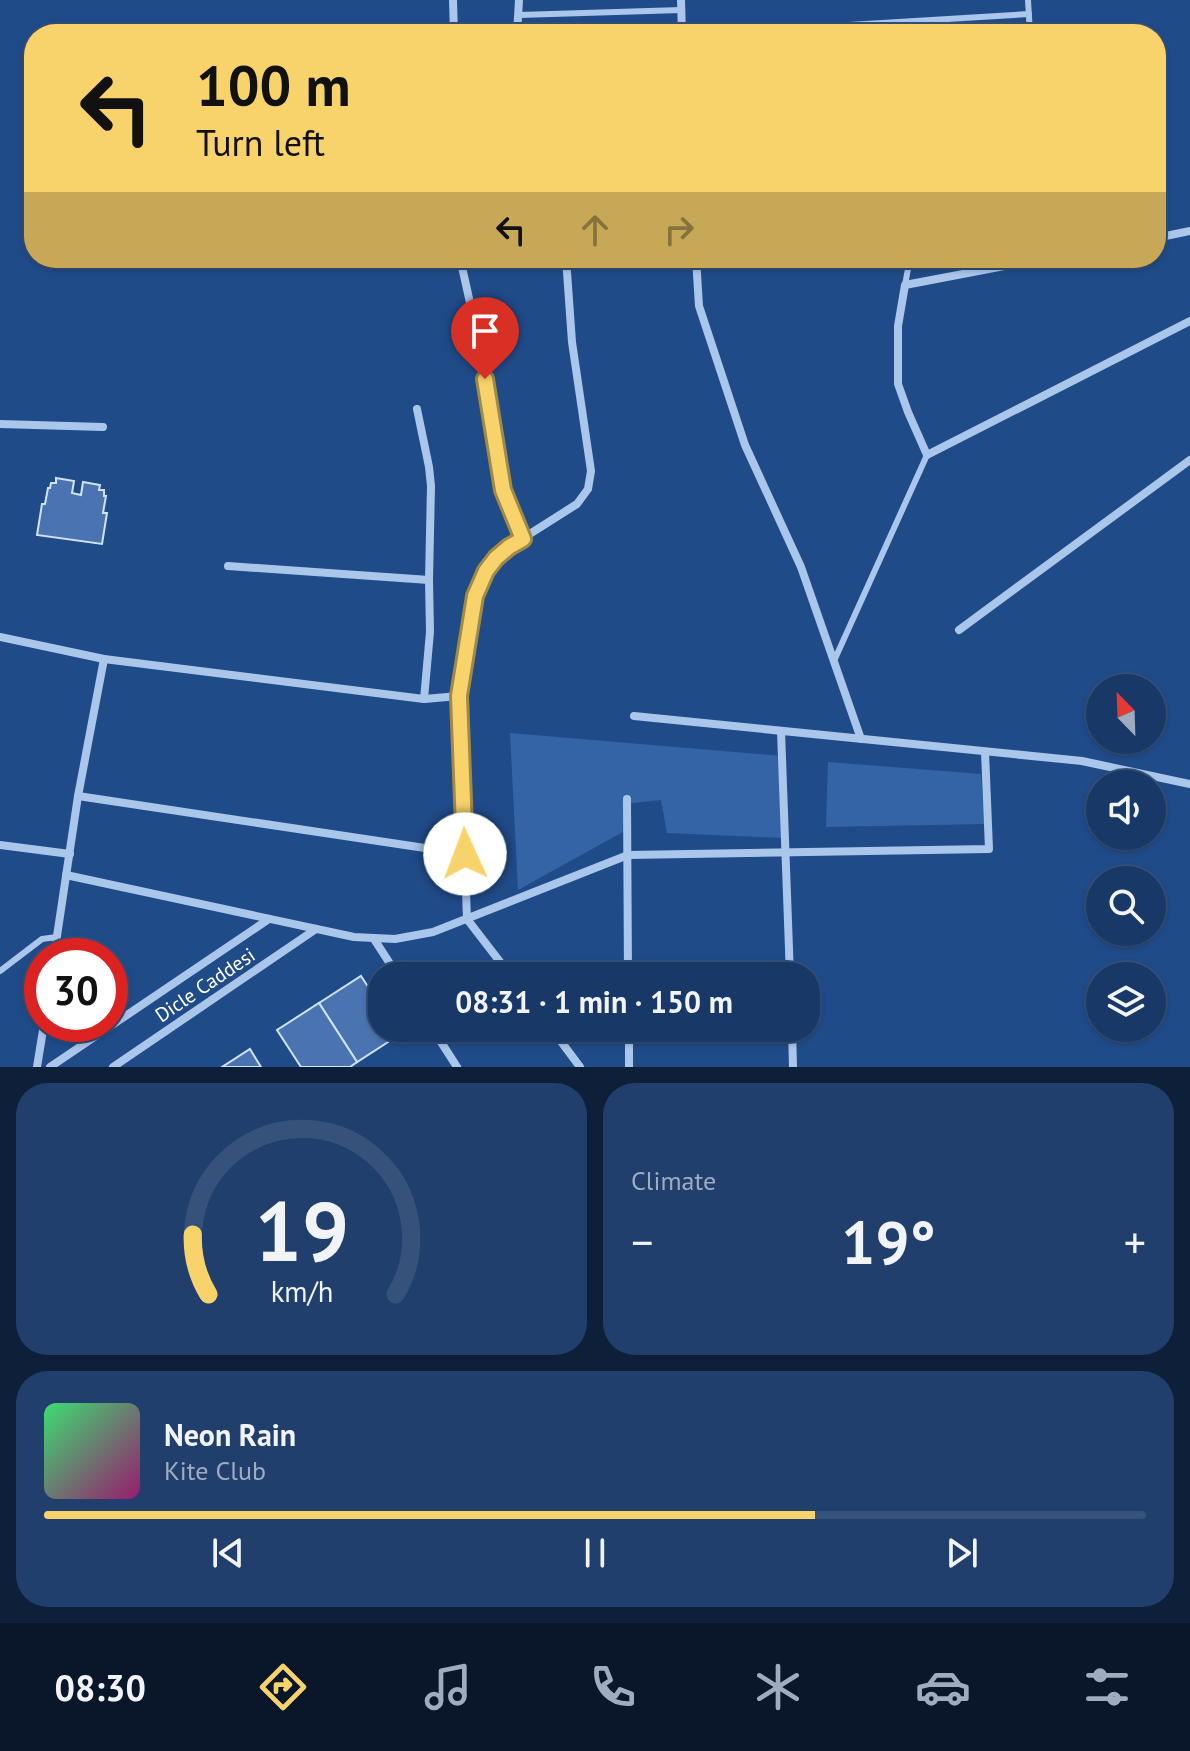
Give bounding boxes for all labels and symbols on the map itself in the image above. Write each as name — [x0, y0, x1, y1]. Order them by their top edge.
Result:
pin — [451, 297, 519, 379]
north arrow — [1086, 674, 1166, 754]
position arrow — [423, 812, 507, 896]
speed limit sign: 30 — [24, 938, 128, 1042]
street label: Dicle Caddesi — [150, 942, 260, 1028]

